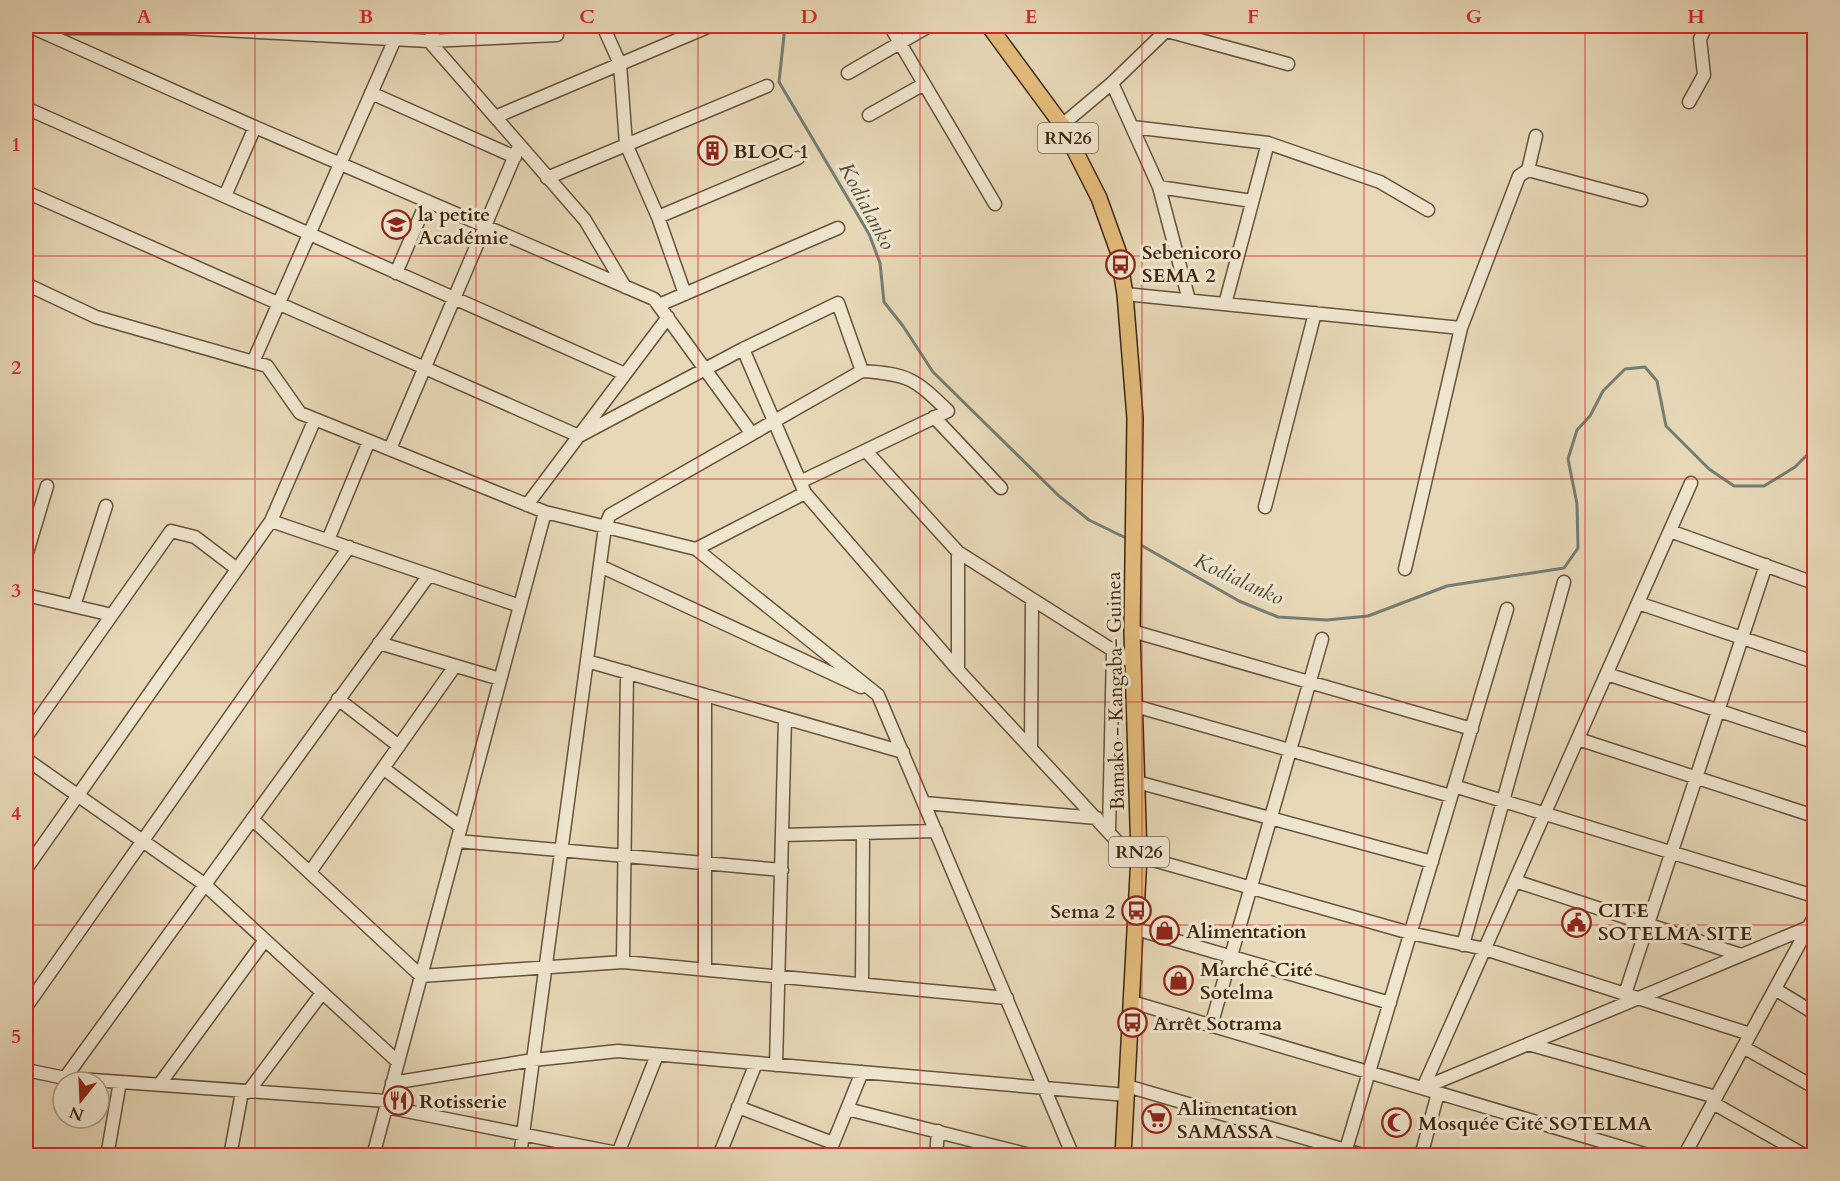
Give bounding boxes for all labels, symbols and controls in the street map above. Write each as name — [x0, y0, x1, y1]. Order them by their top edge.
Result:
text: A — [136, 3, 152, 30]
text: B — [359, 3, 373, 30]
text: C — [579, 3, 595, 30]
text: D — [800, 3, 818, 30]
text: E — [1025, 3, 1037, 30]
text: F — [1247, 3, 1259, 30]
text: G — [1466, 3, 1482, 30]
text: H — [1687, 3, 1705, 30]
road number: RN26 — [1038, 123, 1098, 153]
text: 1 — [11, 131, 21, 158]
building icon: BLOC 1 — [696, 135, 728, 167]
place label: BLOC 1 — [733, 138, 809, 165]
water label: Kodialanko — [831, 157, 902, 255]
place label: la petite Académie — [418, 201, 509, 251]
school or university icon: la petite Académie — [381, 209, 413, 241]
place label: Sebenicoro SEMA 2 — [1142, 239, 1241, 289]
bus stop icon: Sebenicoro SEMA 2 — [1105, 248, 1137, 280]
text: 2 — [11, 354, 21, 381]
water label: Kodialanko — [1189, 546, 1288, 613]
street label: Bamako - Kangaba- Guinea — [1100, 571, 1131, 811]
text: 3 — [11, 577, 21, 604]
text: 4 — [11, 800, 21, 827]
road number: RN26 — [1109, 837, 1169, 867]
bus stop icon: Sema 2 — [1120, 895, 1152, 927]
place label: CITE SOTELMA SITE — [1598, 897, 1752, 947]
place label: Sema 2 — [1051, 898, 1115, 925]
public building icon: CITE SOTELMA SITE — [1561, 906, 1593, 938]
shop icon: Alimentation — [1149, 915, 1181, 947]
place label: Alimentation — [1186, 918, 1307, 945]
place label: Marché Cité Sotelma — [1200, 956, 1313, 1006]
shop icon: Marché Cité Sotelma — [1163, 964, 1195, 996]
bus stop icon: Arrêt Sotrama — [1116, 1007, 1148, 1039]
place label: Arrêt Sotrama — [1153, 1010, 1282, 1037]
text: 5 — [11, 1023, 21, 1050]
north arrow — [51, 1070, 111, 1130]
restaurant icon: Rotisserie — [382, 1085, 414, 1117]
place label: Rotisserie — [419, 1088, 507, 1115]
place label: Alimentation SAMASSA — [1177, 1095, 1298, 1145]
text: N — [67, 1101, 87, 1126]
supermarket icon: Alimentation SAMASSA — [1140, 1103, 1172, 1135]
mosque icon: Mosquée Cité SOTELMA — [1381, 1107, 1413, 1139]
place label: Mosquée Cité SOTELMA — [1418, 1110, 1652, 1137]

